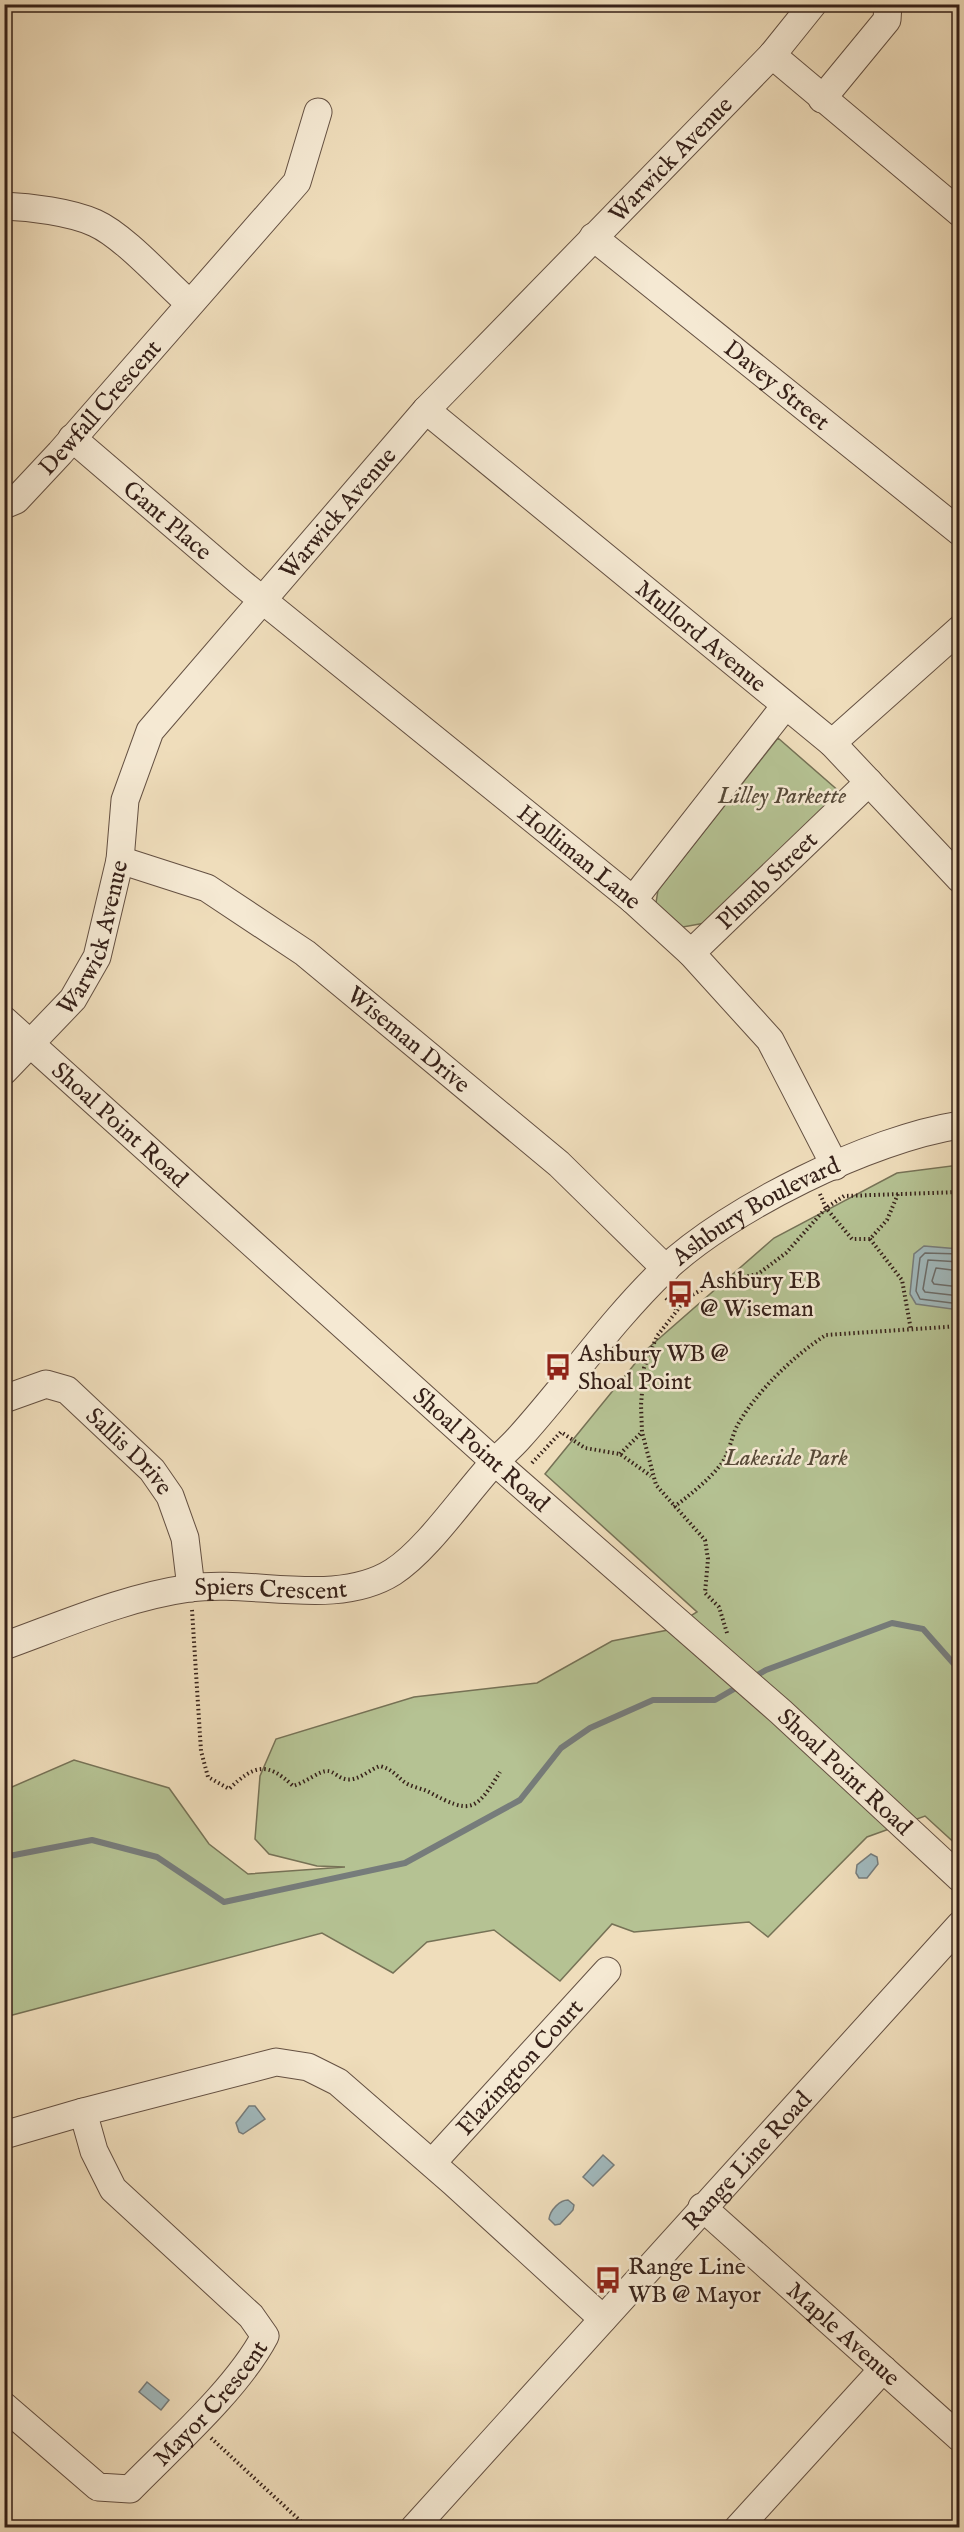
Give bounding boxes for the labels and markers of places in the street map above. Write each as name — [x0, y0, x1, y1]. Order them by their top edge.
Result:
place label: Ashbury EB @ Wiseman — [699, 1266, 821, 1325]
bus stop icon: Ashbury EB @ Wiseman — [665, 1279, 695, 1309]
place label: Ashbury WB @ Shoal Point — [577, 1339, 728, 1398]
bus stop icon: Ashbury WB @ Shoal Point — [543, 1352, 573, 1382]
place label: Range Line WB @ Mayor — [628, 2252, 761, 2311]
bus stop icon: Range Line WB @ Mayor — [593, 2265, 623, 2295]

